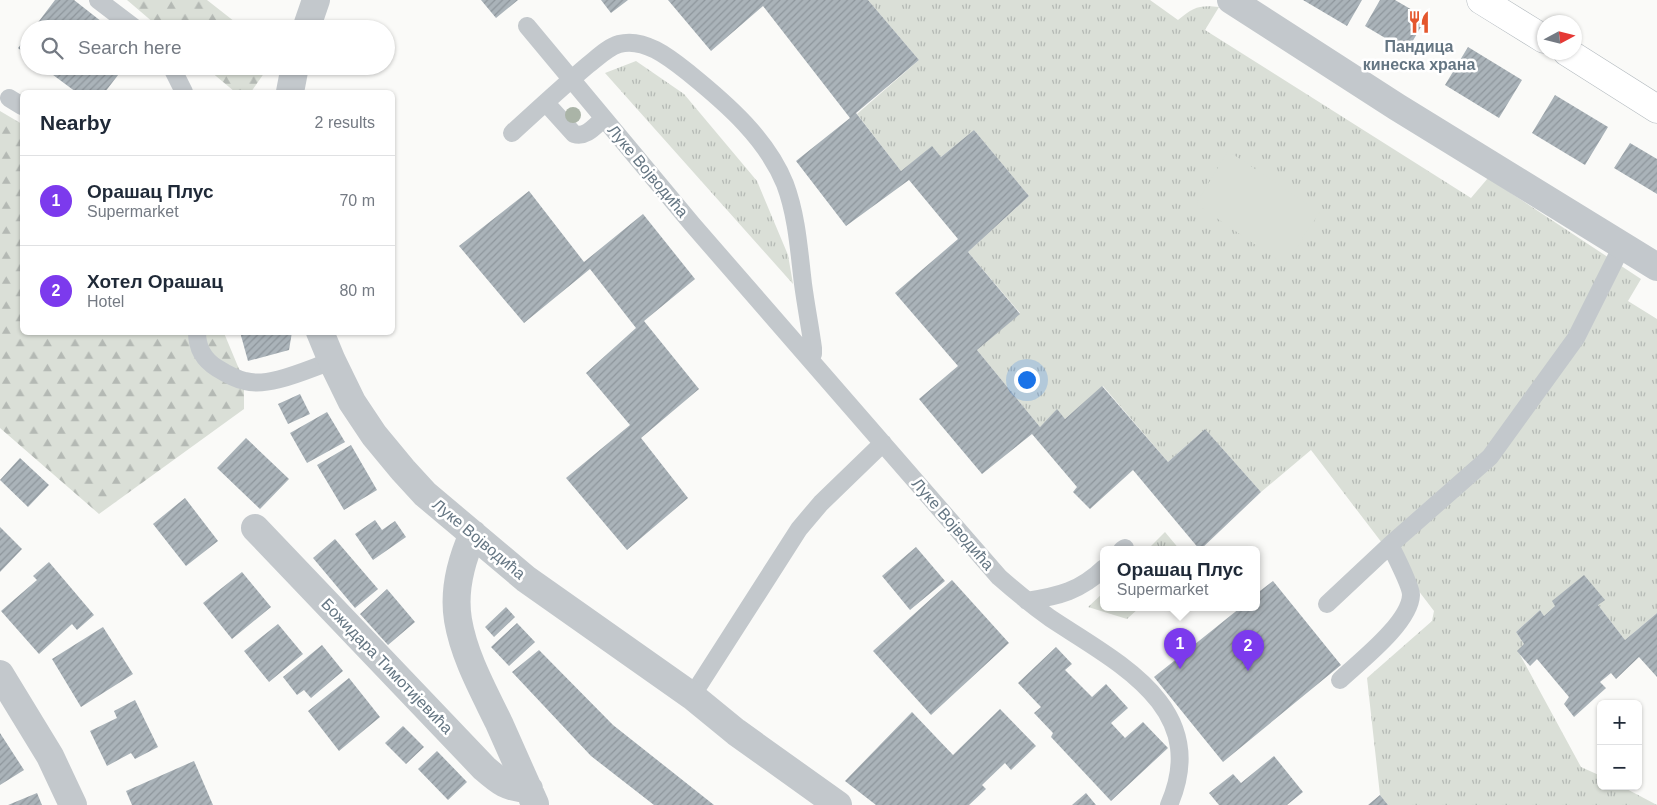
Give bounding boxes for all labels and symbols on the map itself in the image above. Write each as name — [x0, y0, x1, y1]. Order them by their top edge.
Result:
restaurant icon: Пандица кинеска храна — [1406, 9, 1432, 35]
north arrow — [1537, 15, 1582, 60]
place label: Пандица кинеска храна — [1363, 38, 1475, 73]
street label: Луке Војводића — [604, 121, 692, 221]
your location — [1014, 367, 1040, 393]
street label: Луке Војводића — [909, 475, 997, 573]
street label: Луке Војводића — [429, 495, 529, 583]
street label: Божидара Тимотијевића — [318, 595, 456, 737]
pin: 1 — [1164, 628, 1196, 669]
pin: 2 — [1232, 630, 1264, 671]

